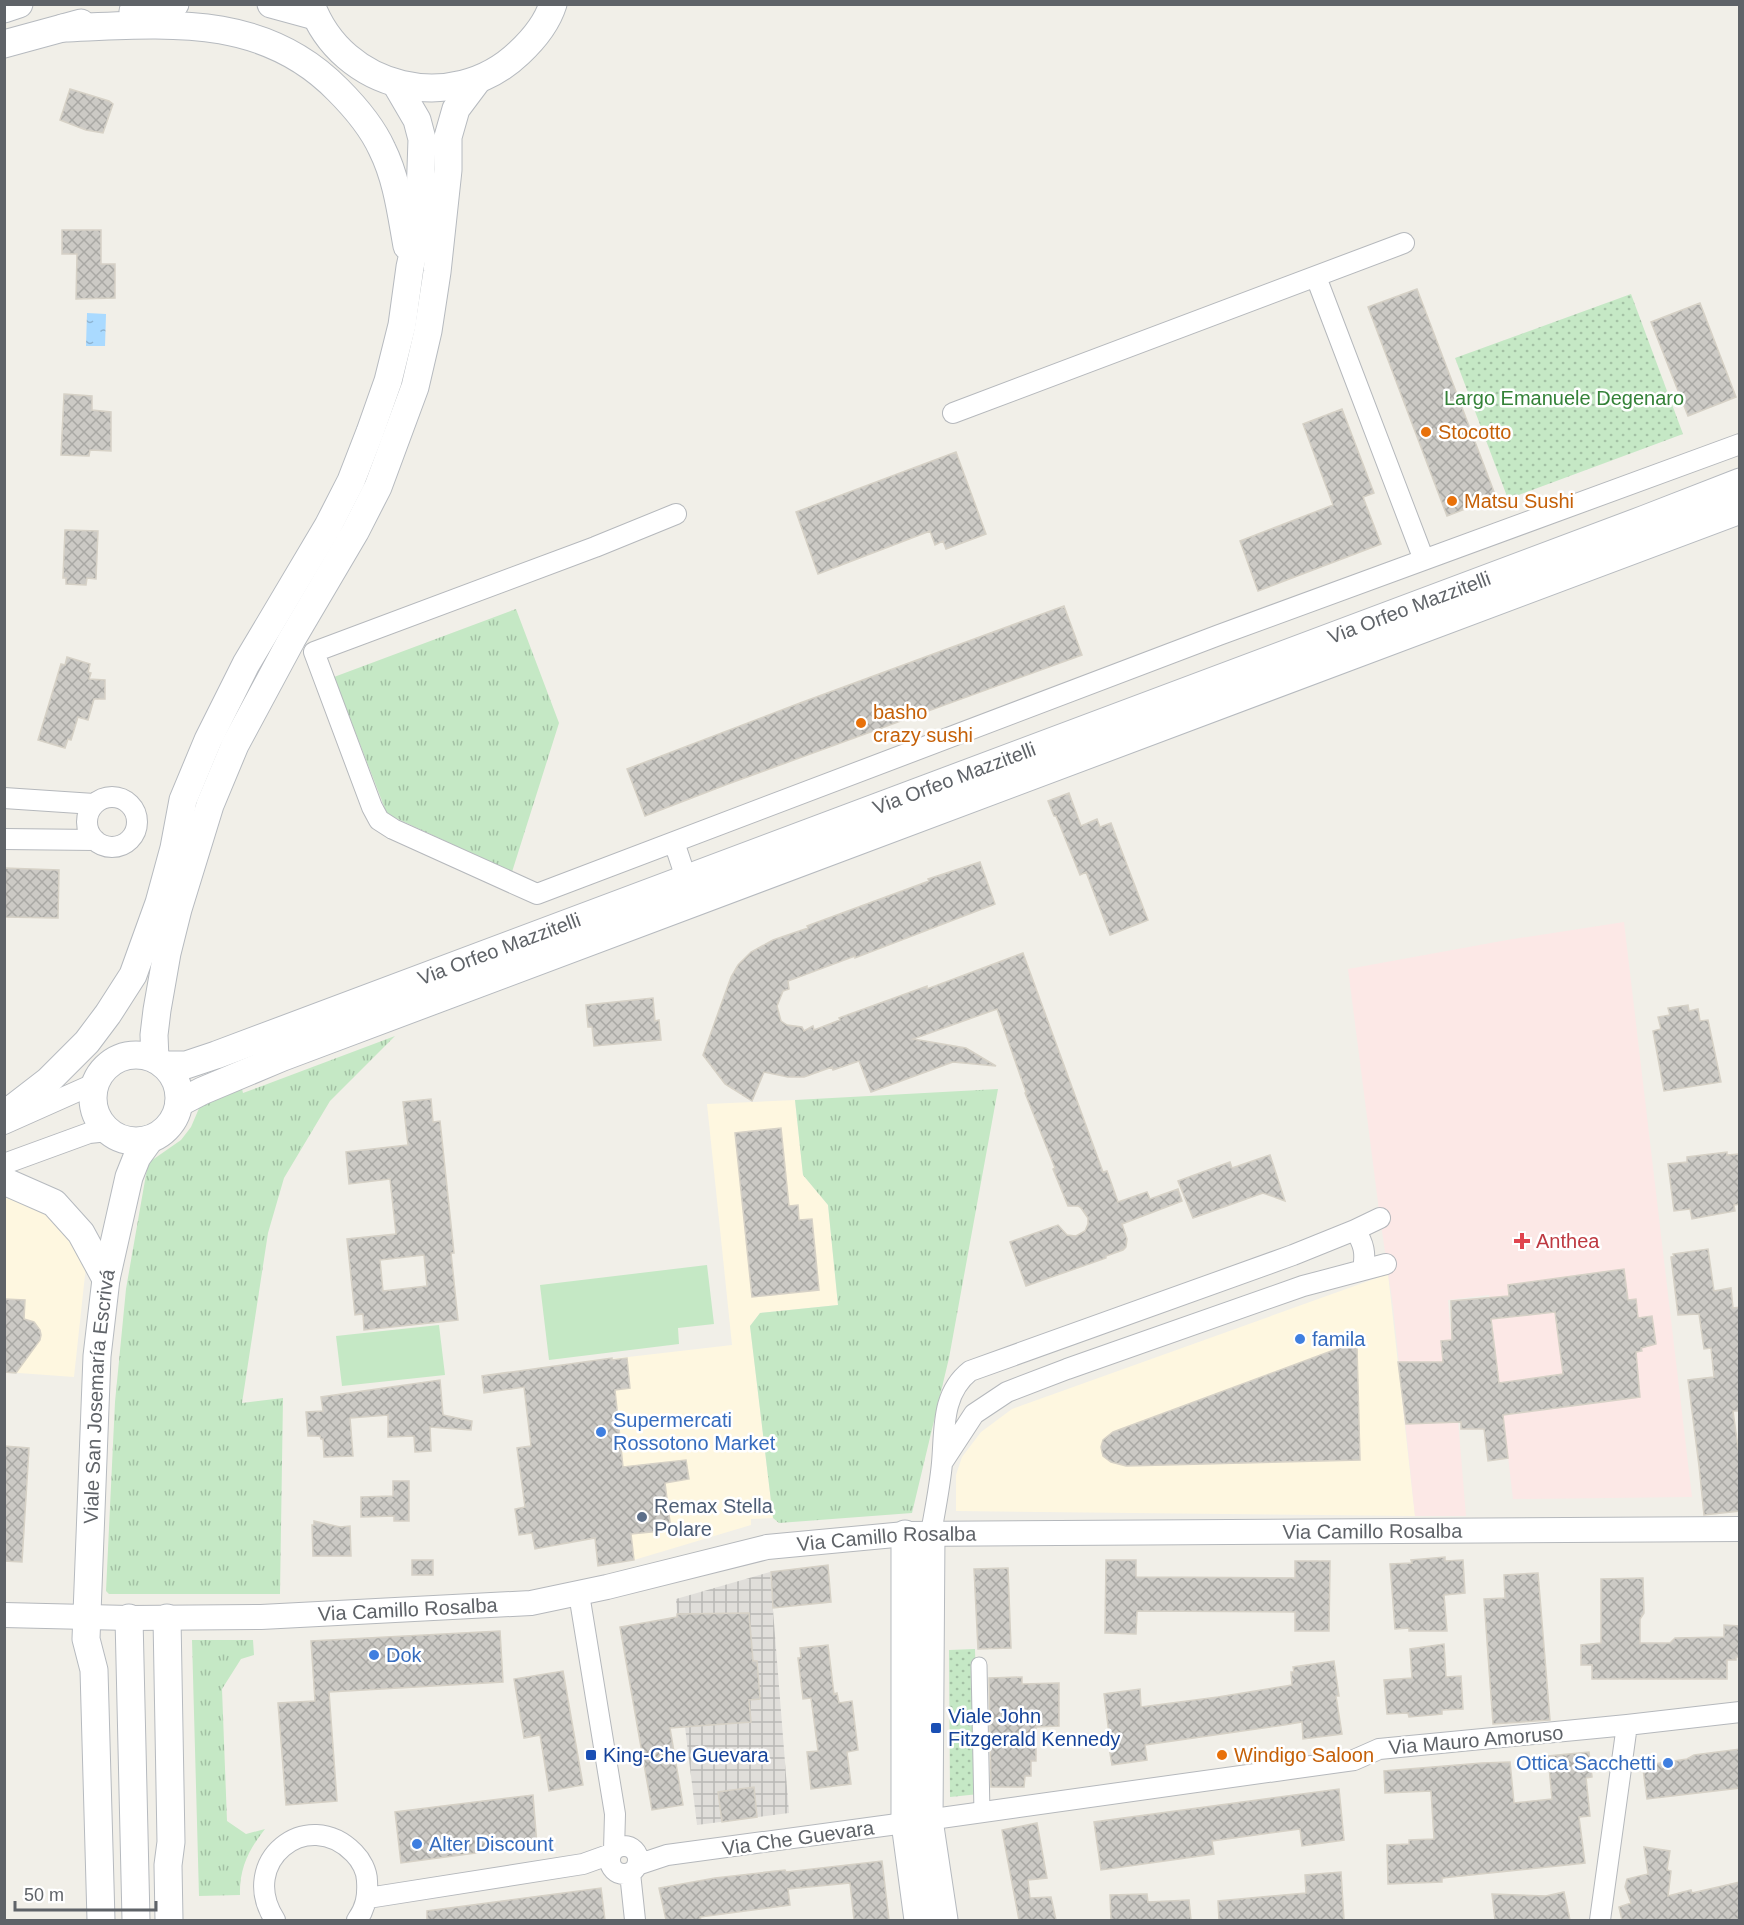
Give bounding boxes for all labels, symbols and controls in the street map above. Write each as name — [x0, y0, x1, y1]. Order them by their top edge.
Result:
park label: Largo Emanuele Degenaro — [1444, 387, 1684, 409]
place label: Stocotto — [1438, 421, 1511, 443]
marker: Stocotto — [1419, 425, 1433, 439]
place label: Matsu Sushi — [1464, 490, 1574, 512]
marker: Matsu Sushi — [1445, 494, 1459, 508]
street label: Via Orfeo Mazzitelli — [1325, 567, 1494, 648]
place label: basho crazy sushi — [873, 701, 973, 746]
marker: basho crazy sushi — [854, 716, 868, 730]
street label: Via Orfeo Mazzitelli — [870, 738, 1039, 819]
street label: Via Orfeo Mazzitelli — [415, 908, 584, 989]
place label: Anthea — [1536, 1230, 1600, 1252]
marker: Anthea — [1513, 1232, 1531, 1250]
street label: Viale San Josemaría Escrivá — [79, 1266, 119, 1524]
place label: famila — [1312, 1328, 1366, 1350]
marker: famila — [1293, 1332, 1307, 1346]
place label: Supermercati Rossotono Market — [613, 1409, 776, 1454]
marker: Supermercati Rossotono Market — [594, 1425, 608, 1439]
place label: Remax Stella Polare — [654, 1495, 774, 1540]
marker: Remax Stella Polare — [635, 1510, 649, 1524]
street label: Via Camillo Rosalba — [1282, 1520, 1463, 1543]
street label: Via Camillo Rosalba — [796, 1523, 977, 1555]
street label: Via Camillo Rosalba — [317, 1594, 499, 1625]
place label: Dok — [386, 1644, 423, 1666]
marker: Dok — [367, 1648, 381, 1662]
place label: Viale John Fitzgerald Kennedy — [948, 1705, 1120, 1750]
marker: Viale John Fitzgerald Kennedy — [929, 1721, 943, 1735]
street label: Via Mauro Amoruso — [1388, 1721, 1564, 1759]
place label: King-Che Guevara — [603, 1744, 770, 1766]
place label: Windigo Saloon — [1234, 1744, 1374, 1766]
marker: King-Che Guevara — [584, 1748, 598, 1762]
marker: Windigo Saloon — [1215, 1748, 1229, 1762]
place label: Ottica Sacchetti — [1516, 1752, 1656, 1774]
marker: Ottica Sacchetti — [1661, 1756, 1675, 1770]
street label: Via Che Guevara — [721, 1816, 876, 1860]
place label: Alter Discount — [429, 1833, 554, 1855]
marker: Alter Discount — [410, 1837, 424, 1851]
scale bar — [15, 1874, 156, 1912]
text: 50 m — [24, 1885, 64, 1905]

